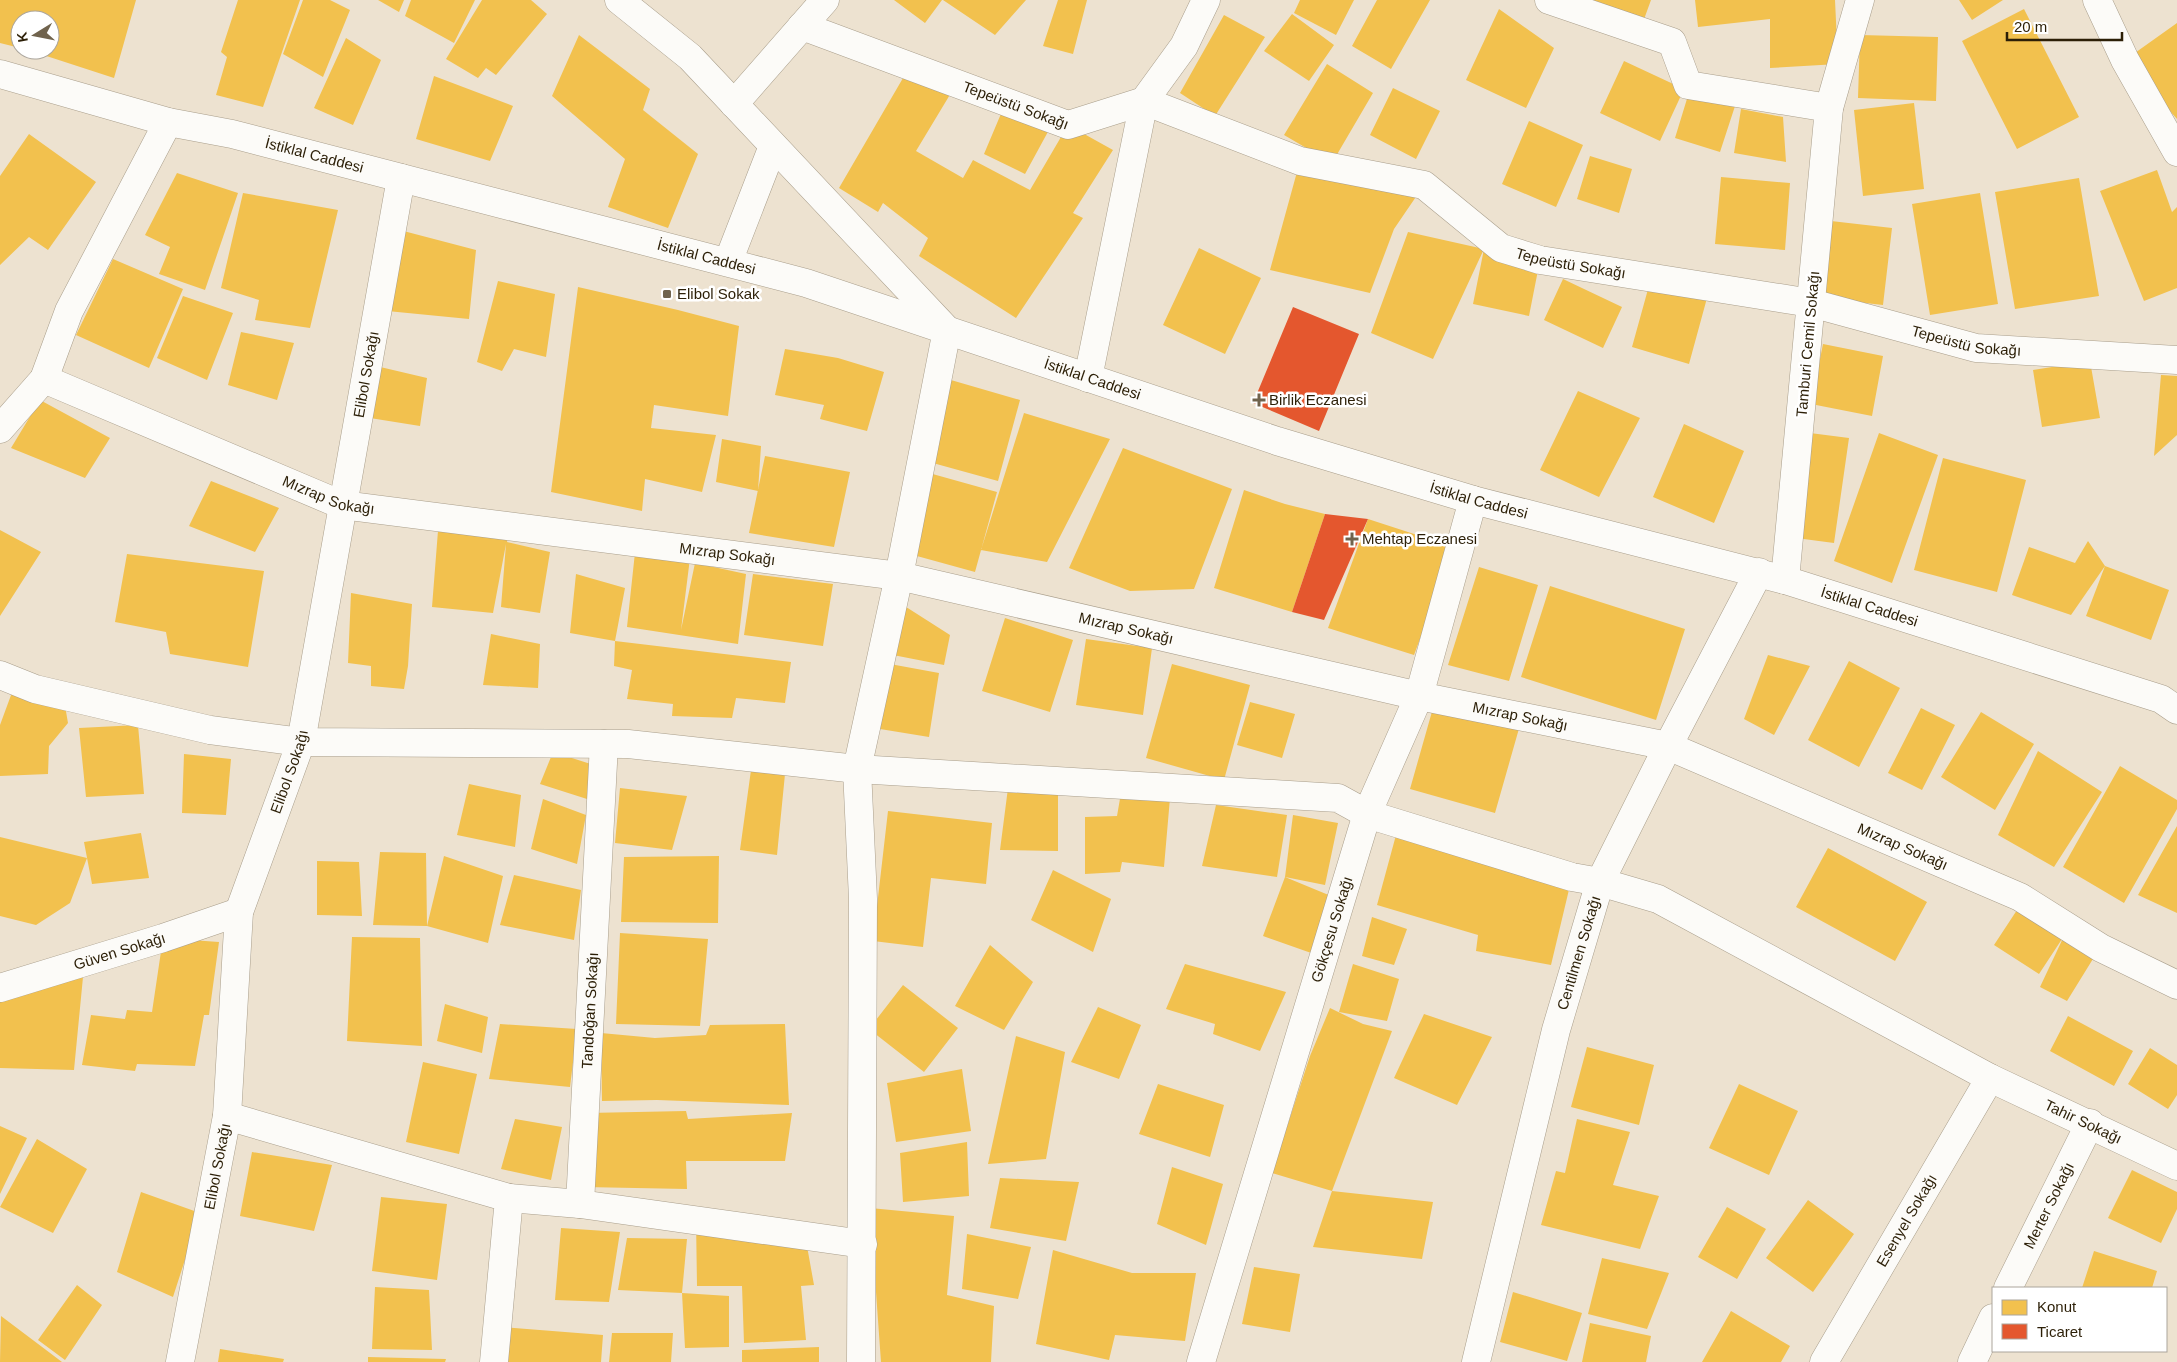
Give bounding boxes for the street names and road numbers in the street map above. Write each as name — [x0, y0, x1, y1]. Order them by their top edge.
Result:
street label: Tepeüstü Sokağı — [961, 78, 1071, 133]
street label: İstiklal Caddesi — [264, 134, 366, 176]
street label: İstiklal Caddesi — [656, 236, 758, 278]
street label: Tepeüstü Sokağı — [1514, 244, 1627, 281]
street label: Tamburi Cemil Sokağı — [1793, 270, 1822, 418]
street label: Tepeüstü Sokağı — [1910, 322, 2022, 359]
street label: Elibol Sokağı — [350, 330, 382, 419]
street label: İstiklal Caddesi — [1042, 355, 1143, 403]
street label: Mızrap Sokağı — [280, 472, 376, 517]
street label: İstiklal Caddesi — [1428, 478, 1530, 522]
street label: Mızrap Sokağı — [678, 539, 776, 568]
street label: İstiklal Caddesi — [1819, 583, 1920, 630]
street label: Mızrap Sokağı — [1077, 609, 1175, 647]
street label: Mızrap Sokağı — [1471, 698, 1569, 734]
street label: Elibol Sokağı — [267, 729, 311, 816]
street label: Mızrap Sokağı — [1855, 819, 1951, 873]
street label: Gökçesu Sokağı — [1307, 874, 1356, 984]
street label: Centilmen Sokağı — [1553, 893, 1603, 1012]
street label: Güven Sokağı — [71, 929, 167, 973]
street label: Tandoğan Sokağı — [578, 952, 601, 1069]
street label: Tahir Sokağı — [2042, 1096, 2125, 1147]
street label: Elibol Sokağı — [200, 1122, 233, 1211]
street label: Merter Sokağı — [2020, 1159, 2077, 1251]
street label: Esenyel Sokağı — [1873, 1171, 1940, 1269]

